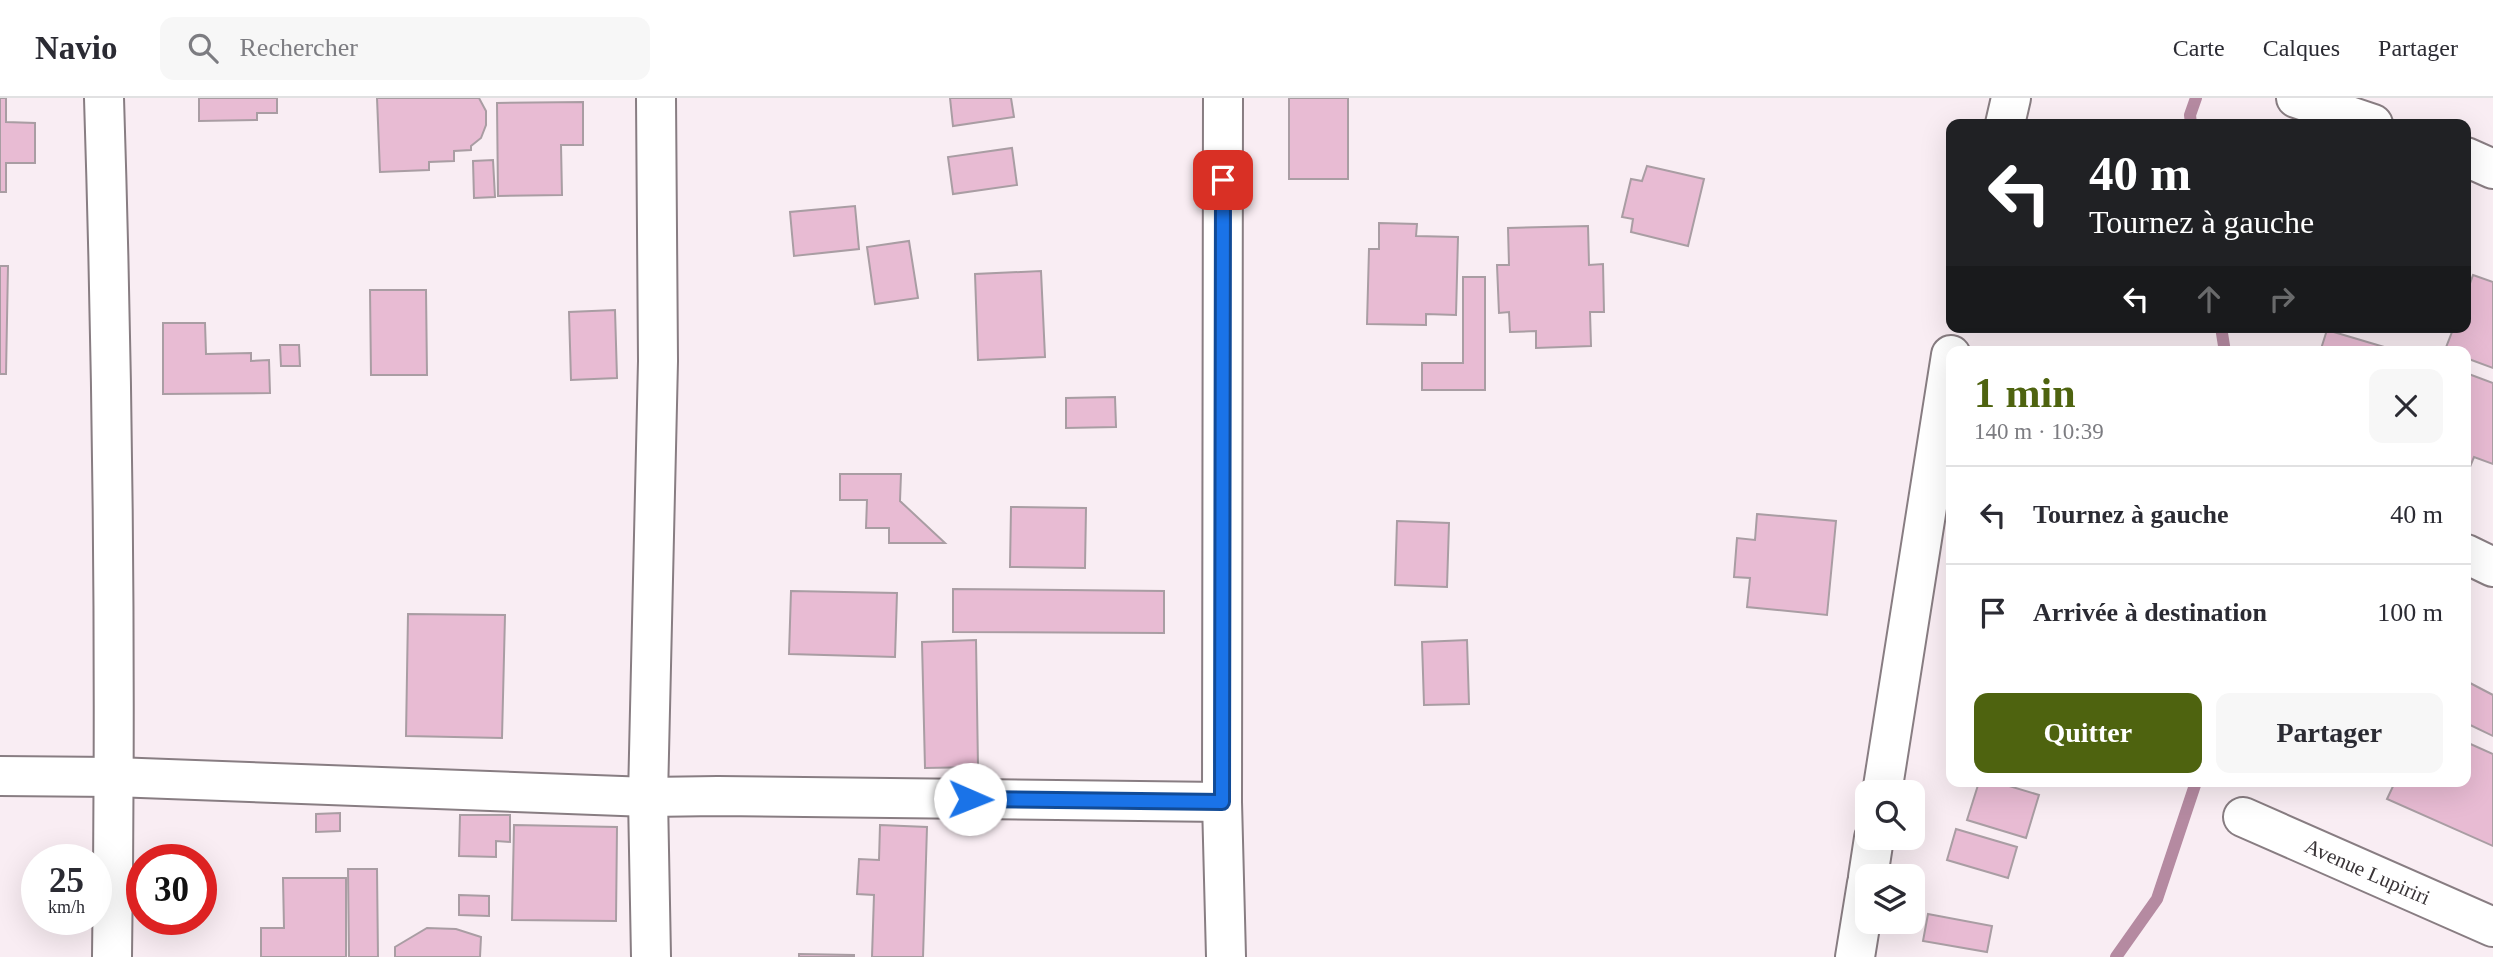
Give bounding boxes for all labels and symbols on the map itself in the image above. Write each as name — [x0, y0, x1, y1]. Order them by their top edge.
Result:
pin — [1193, 150, 1253, 210]
position arrow — [933, 762, 1007, 836]
street label: Avenue Lupiriri — [2301, 834, 2434, 910]
speed limit sign: 30 — [126, 844, 217, 935]

